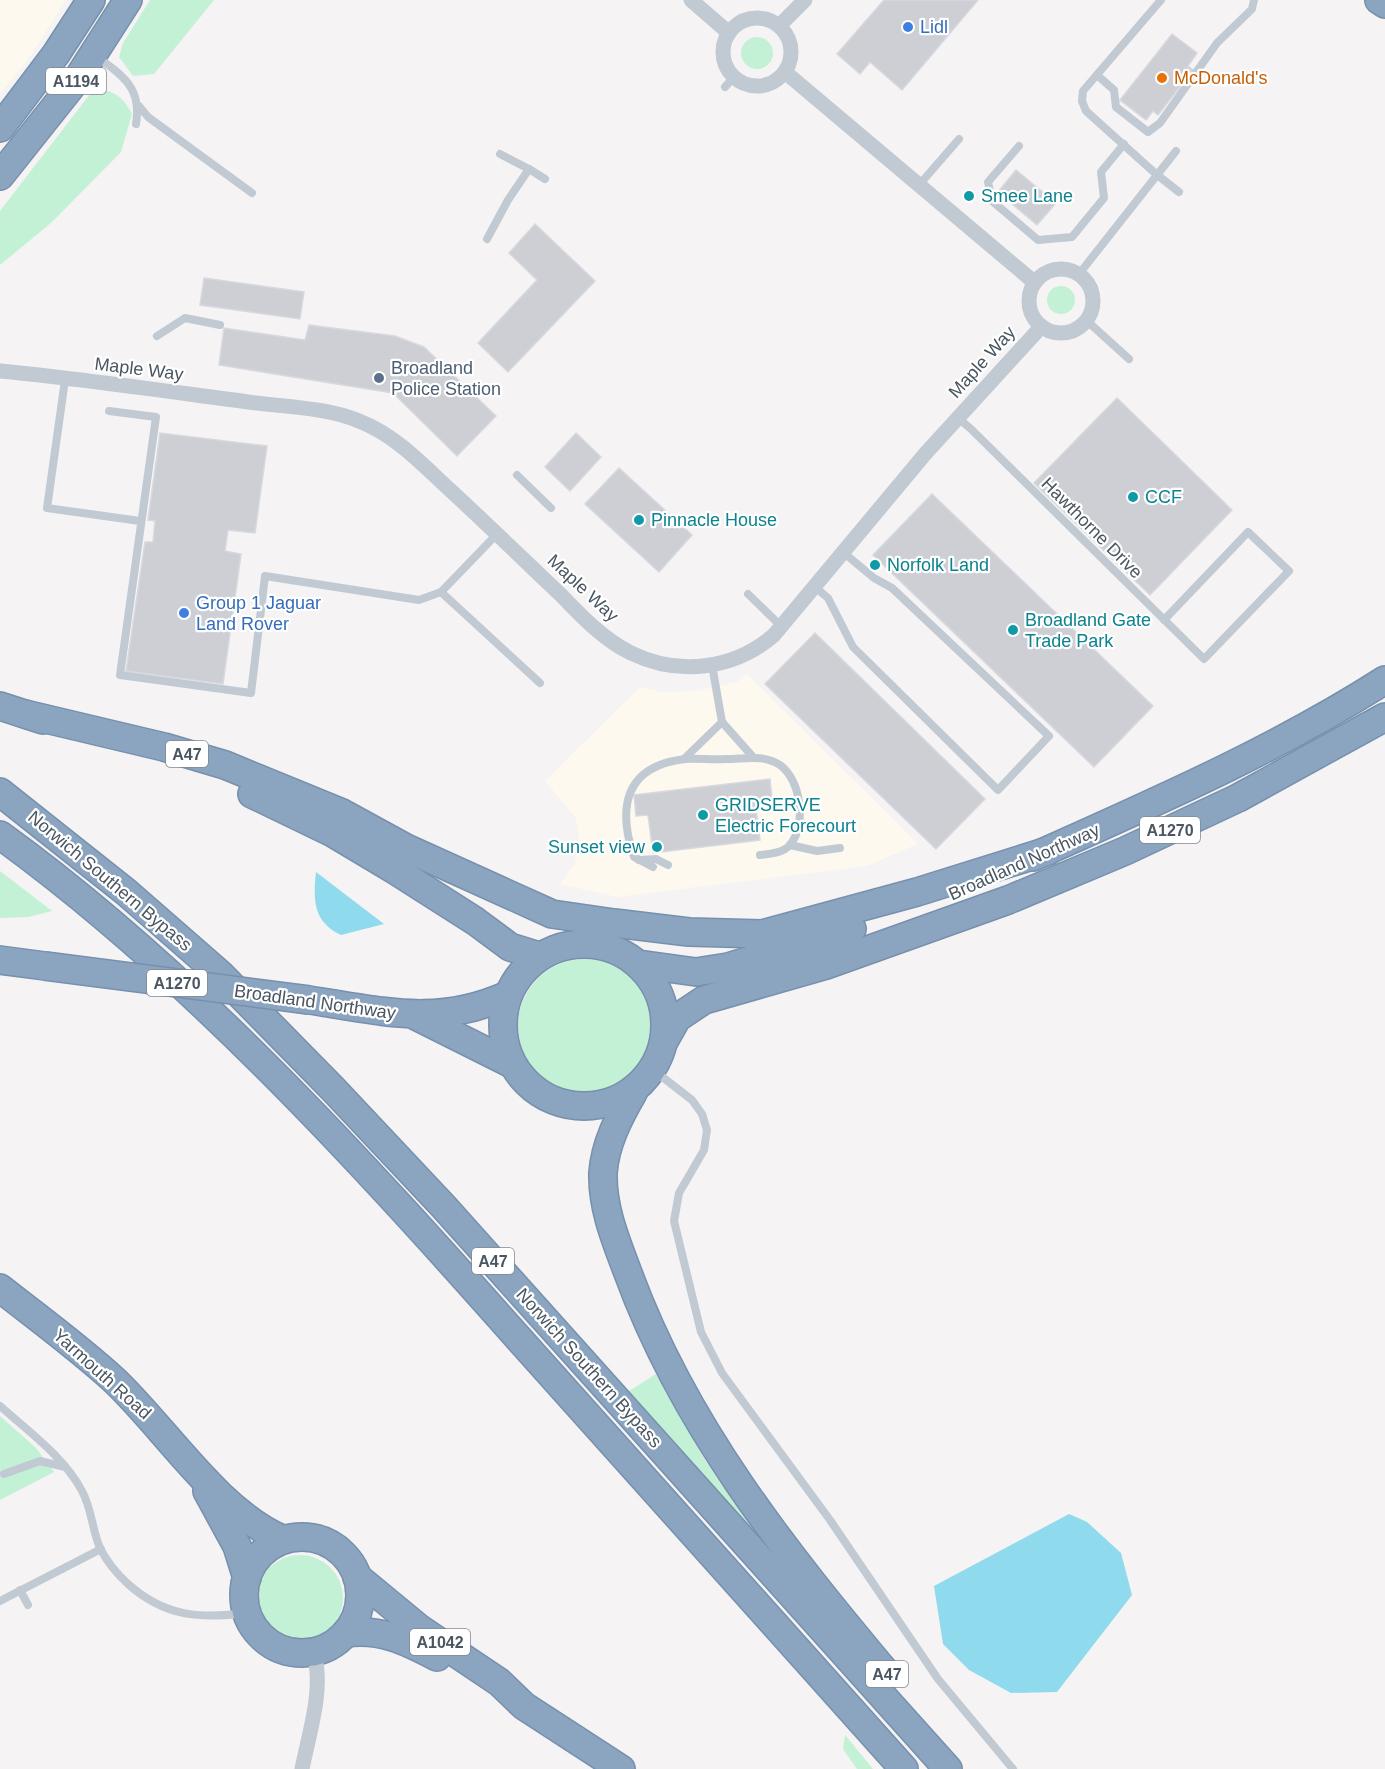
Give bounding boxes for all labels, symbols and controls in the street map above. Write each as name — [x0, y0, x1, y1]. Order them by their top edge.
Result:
place label: Lidl — [920, 17, 948, 37]
marker: Lidl — [901, 20, 915, 34]
road number: A1194 — [46, 68, 106, 94]
place label: McDonald's — [1174, 68, 1267, 88]
marker: McDonald's — [1155, 71, 1169, 85]
place label: Smee Lane — [981, 186, 1073, 206]
marker: Smee Lane — [962, 189, 976, 203]
street label: Maple Way — [945, 322, 1019, 402]
street label: Maple Way — [93, 354, 185, 384]
place label: Broadland Police Station — [391, 358, 501, 399]
marker: Broadland Police Station — [372, 371, 386, 385]
street label: Hawthorne Drive — [1038, 474, 1146, 582]
place label: CCF — [1145, 487, 1182, 507]
marker: CCF — [1126, 490, 1140, 504]
place label: Pinnacle House — [651, 510, 777, 530]
marker: Pinnacle House — [632, 513, 646, 527]
street label: Maple Way — [544, 550, 622, 626]
place label: Norfolk Land — [887, 555, 989, 575]
marker: Norfolk Land — [868, 558, 882, 572]
place label: Group 1 Jaguar Land Rover — [196, 593, 321, 634]
marker: Group 1 Jaguar Land Rover — [177, 606, 191, 620]
place label: Broadland Gate Trade Park — [1025, 610, 1151, 651]
marker: Broadland Gate Trade Park — [1006, 623, 1020, 637]
road number: A47 — [166, 741, 208, 767]
place label: GRIDSERVE Electric Forecourt — [715, 795, 856, 836]
street label: Norwich Southern Bypass — [24, 807, 196, 955]
marker: GRIDSERVE Electric Forecourt — [696, 808, 710, 822]
road number: A1270 — [1140, 817, 1200, 843]
street label: Broadland Northway — [945, 820, 1103, 904]
place label: Sunset view — [548, 837, 646, 857]
marker: Sunset view — [650, 840, 664, 854]
road number: A1270 — [147, 970, 207, 996]
street label: Broadland Northway — [233, 981, 397, 1023]
road number: A47 — [472, 1248, 514, 1274]
street label: Norwich Southern Bypass — [512, 1284, 666, 1452]
street label: Yarmouth Road — [49, 1325, 155, 1423]
road number: A1042 — [410, 1629, 470, 1655]
road number: A47 — [866, 1661, 908, 1687]

